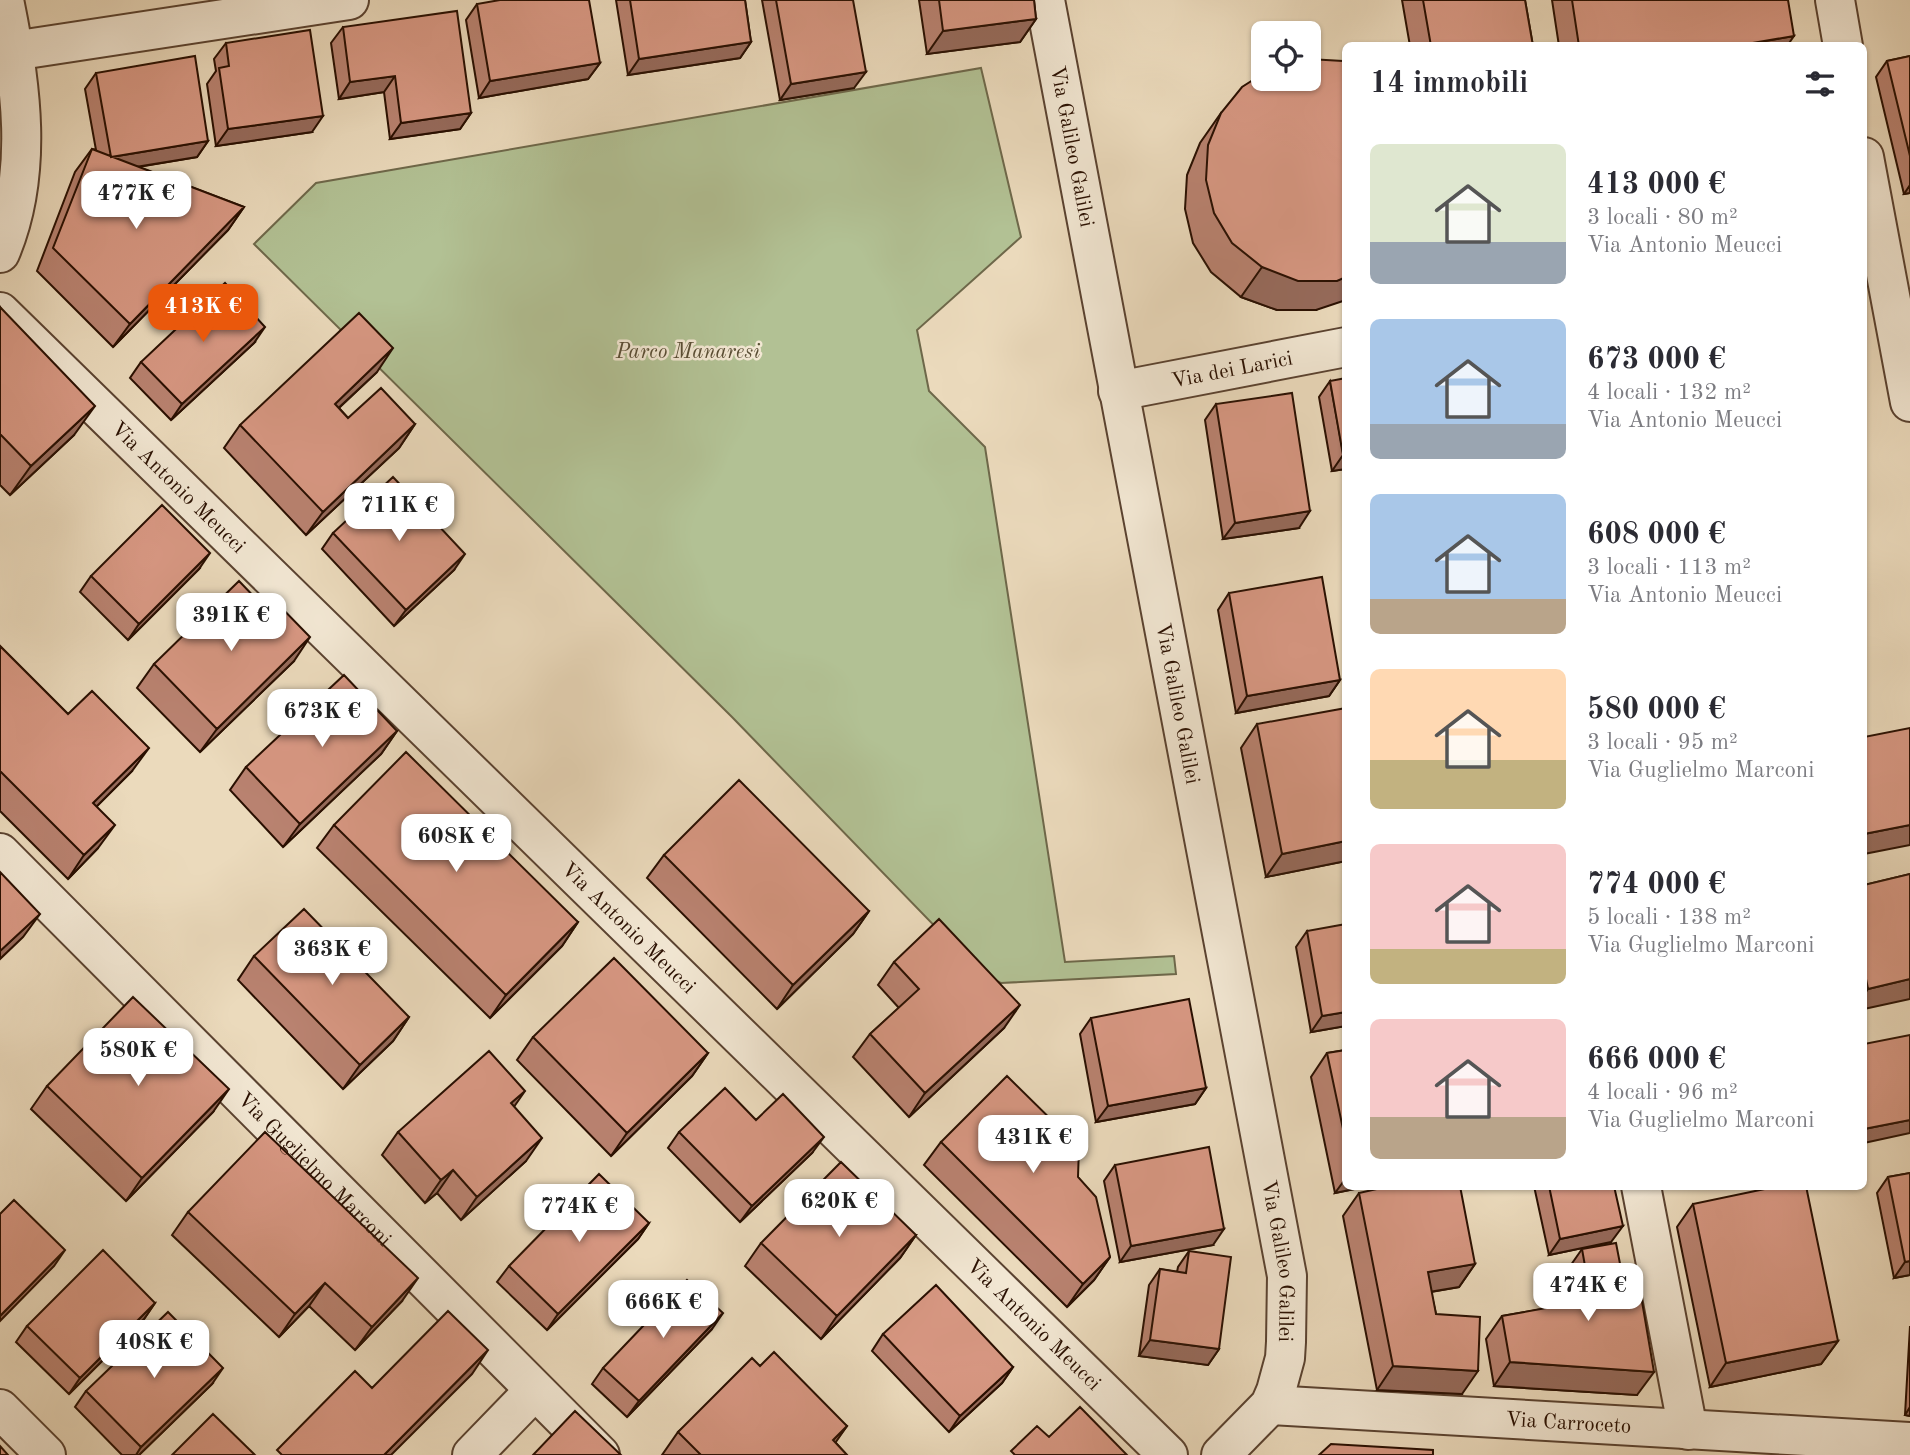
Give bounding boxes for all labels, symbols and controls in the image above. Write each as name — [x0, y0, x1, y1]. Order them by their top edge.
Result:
map controls — [1251, 21, 1321, 91]
button: locate — [1251, 21, 1321, 91]
street label: Via Galileo Galilei — [1046, 64, 1097, 229]
icon: filters — [1801, 65, 1839, 103]
text: 14 immobili — [1370, 69, 1528, 99]
text: 413 000 € — [1587, 170, 1726, 200]
pin: 477K € — [79, 172, 193, 231]
icon: home — [1426, 172, 1510, 256]
text: 477K € — [97, 182, 175, 205]
text: 3 locali · 80 m² — [1587, 206, 1738, 229]
text: Via Antonio Meucci — [1587, 234, 1782, 257]
pin: 413K € — [146, 284, 260, 344]
text: 413K € — [164, 295, 242, 318]
park label: Parco Manaresi — [615, 342, 760, 363]
text: 673 000 € — [1587, 345, 1726, 375]
icon: home — [1426, 347, 1510, 431]
street label: Via dei Larici — [1170, 349, 1295, 392]
text: 4 locali · 132 m² — [1587, 381, 1751, 404]
text: Via Antonio Meucci — [1587, 409, 1782, 432]
street label: Via Antonio Meucci — [107, 418, 249, 558]
pin: 711K € — [342, 484, 456, 543]
text: 711K € — [360, 494, 438, 517]
text: 608 000 € — [1587, 520, 1726, 550]
icon: home — [1426, 522, 1510, 606]
text: 3 locali · 113 m² — [1587, 556, 1751, 579]
text: Via Antonio Meucci — [1587, 584, 1782, 607]
pin: 391K € — [174, 594, 288, 653]
text: 391K € — [192, 604, 270, 627]
street label: Via Galileo Galilei — [1151, 621, 1202, 786]
pin: 673K € — [265, 690, 379, 749]
text: 580 000 € — [1587, 695, 1726, 725]
icon: home — [1426, 697, 1510, 781]
text: 673K € — [283, 700, 361, 723]
text: 3 locali · 95 m² — [1587, 731, 1738, 754]
text: Via Guglielmo Marconi — [1587, 759, 1814, 782]
pin: 608K € — [399, 814, 513, 874]
text: 608K € — [417, 825, 495, 848]
street label: Via Antonio Meucci — [557, 859, 699, 998]
text: 774 000 € — [1587, 870, 1726, 900]
icon: home — [1426, 872, 1510, 956]
text: 5 locali · 138 m² — [1587, 906, 1751, 929]
pin: 363K € — [275, 928, 389, 987]
text: Via Guglielmo Marconi — [1587, 934, 1814, 957]
text: 363K € — [293, 938, 371, 961]
pin: 580K € — [81, 1028, 195, 1088]
text: 580K € — [99, 1039, 177, 1062]
text: 666 000 € — [1587, 1045, 1726, 1075]
icon: home — [1426, 1047, 1510, 1131]
text: 4 locali · 96 m² — [1587, 1081, 1738, 1104]
street label: Via Guglielmo Marconi — [233, 1089, 395, 1251]
text: Via Guglielmo Marconi — [1587, 1109, 1814, 1132]
pin: 431K € — [976, 1116, 1090, 1175]
text: 431K € — [994, 1126, 1072, 1149]
street label: Via Galileo Galilei — [1257, 1178, 1296, 1342]
pin: 620K € — [782, 1180, 896, 1239]
pin: 774K € — [522, 1184, 636, 1244]
text: 620K € — [800, 1190, 878, 1213]
text: 774K € — [540, 1195, 618, 1218]
street label: Via Antonio Meucci — [962, 1255, 1104, 1395]
pin: 474K € — [1531, 1264, 1645, 1323]
text: 474K € — [1549, 1274, 1627, 1297]
pin: 666K € — [606, 1280, 720, 1340]
text: 666K € — [624, 1291, 702, 1314]
pin: 408K € — [97, 1320, 211, 1380]
text: 408K € — [115, 1331, 193, 1354]
street label: Via Carroceto — [1505, 1410, 1632, 1438]

